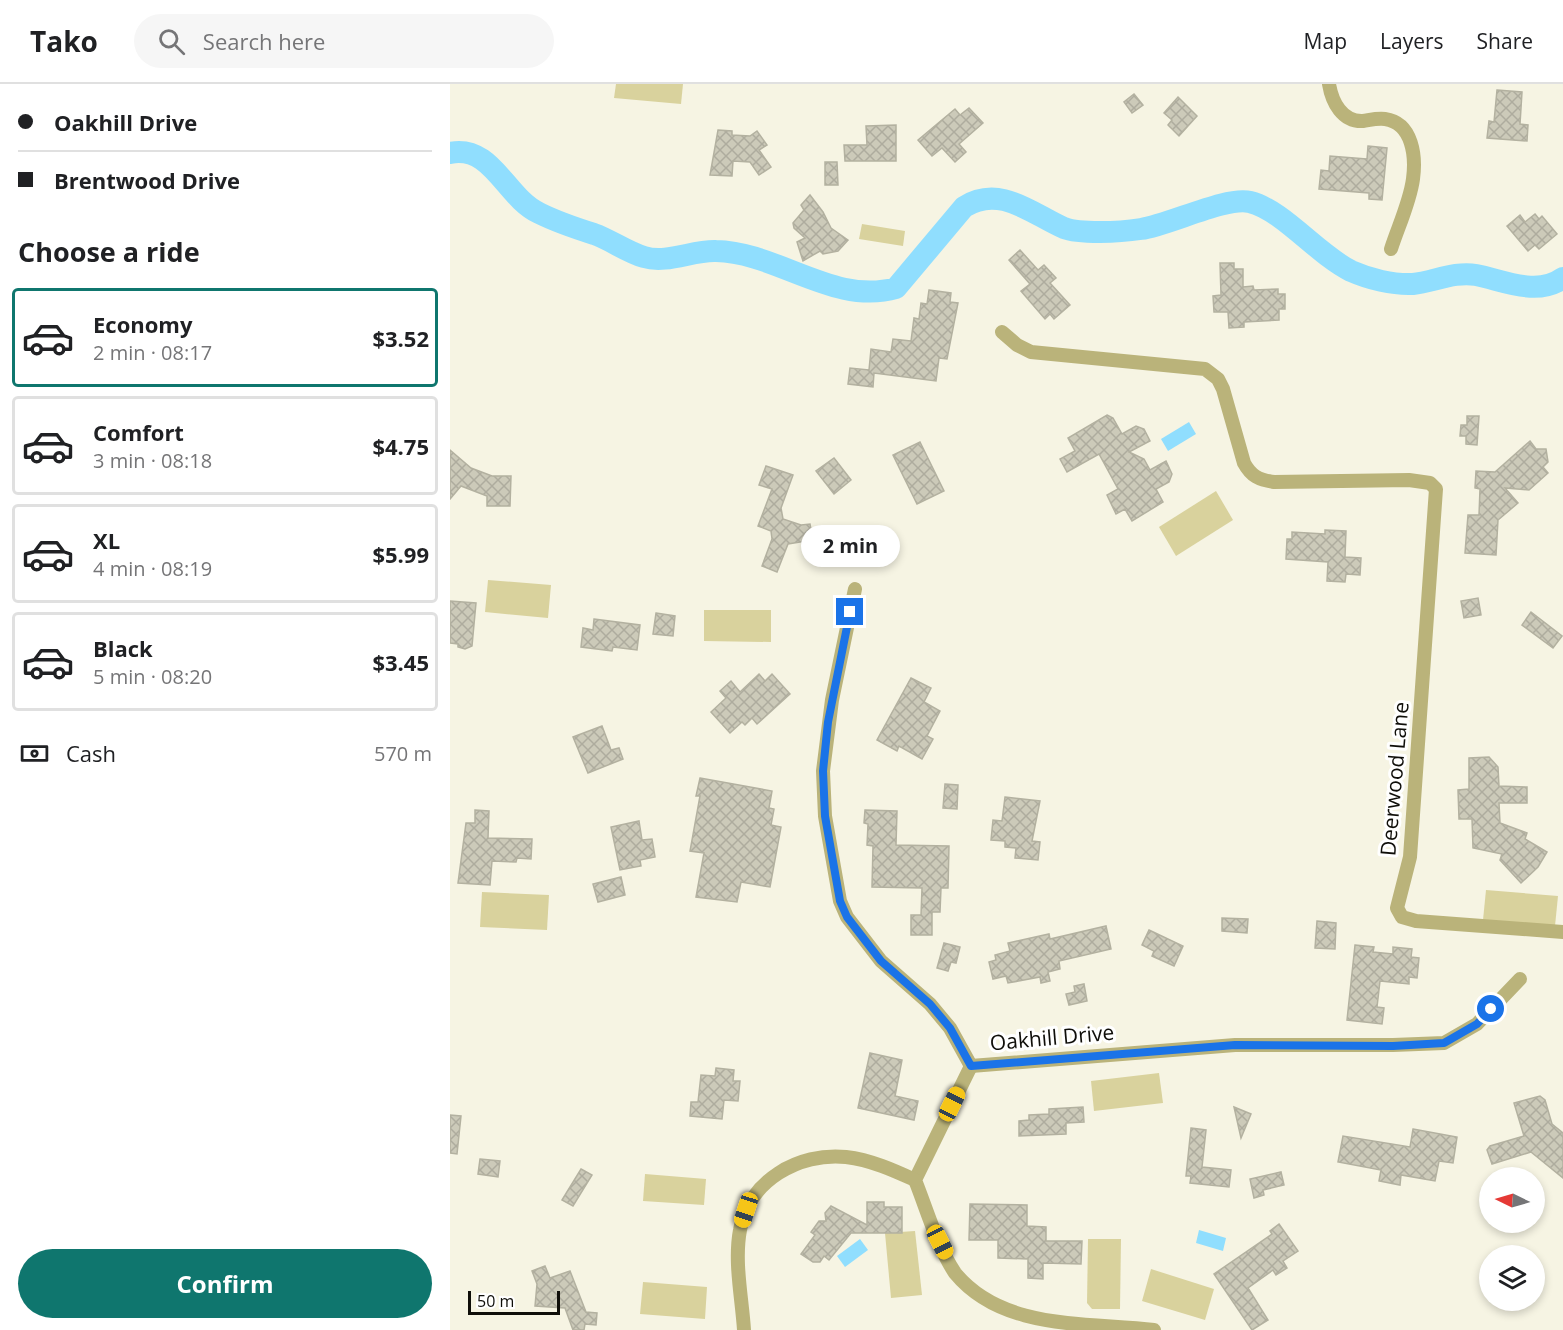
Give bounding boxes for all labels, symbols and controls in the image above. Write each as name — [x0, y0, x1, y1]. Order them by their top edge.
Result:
search box — [134, 14, 554, 68]
text: Tako — [30, 22, 98, 60]
icon: search — [155, 25, 188, 58]
text: Search here — [203, 26, 325, 56]
text: Map — [1304, 27, 1347, 55]
text: Layers — [1380, 27, 1444, 55]
text: Share — [1477, 27, 1533, 55]
text: Oakhill Drive — [54, 107, 197, 137]
text: Brentwood Drive — [54, 165, 240, 195]
text: Choose a ride — [18, 233, 200, 270]
text: Economy — [93, 309, 192, 339]
icon: car — [21, 311, 75, 365]
text: $3.52 — [372, 323, 429, 353]
text: 2 min · 08:17 — [93, 339, 212, 366]
text: Comfort — [93, 417, 184, 447]
icon: car — [21, 419, 75, 473]
text: $4.75 — [372, 431, 429, 461]
text: 3 min · 08:18 — [93, 447, 212, 474]
text: XL — [93, 525, 120, 555]
callout: 2 min — [800, 525, 900, 567]
icon: car — [21, 527, 75, 581]
text: 2 min — [823, 532, 878, 559]
text: $5.99 — [372, 539, 429, 569]
text: 4 min · 08:19 — [93, 555, 212, 582]
route end — [836, 598, 863, 625]
text: Black — [93, 633, 153, 663]
icon: car — [21, 635, 75, 689]
text: $3.45 — [372, 647, 429, 677]
text: 5 min · 08:20 — [93, 663, 212, 690]
street label: Deerwood Lane — [1373, 701, 1415, 857]
icon: cash — [18, 737, 51, 770]
text: Cash — [66, 738, 116, 768]
text: 570 m — [374, 740, 432, 767]
route start — [1477, 995, 1504, 1022]
street label: Oakhill Drive — [989, 1018, 1115, 1056]
car — [936, 1084, 968, 1124]
north arrow — [1479, 1167, 1545, 1233]
map controls — [1479, 1167, 1545, 1311]
car — [732, 1190, 760, 1230]
car — [924, 1222, 956, 1262]
button: layers — [1479, 1245, 1545, 1311]
button: Confirm — [18, 1249, 432, 1318]
scale bar — [468, 1288, 560, 1316]
text: 50 m — [477, 1290, 514, 1312]

